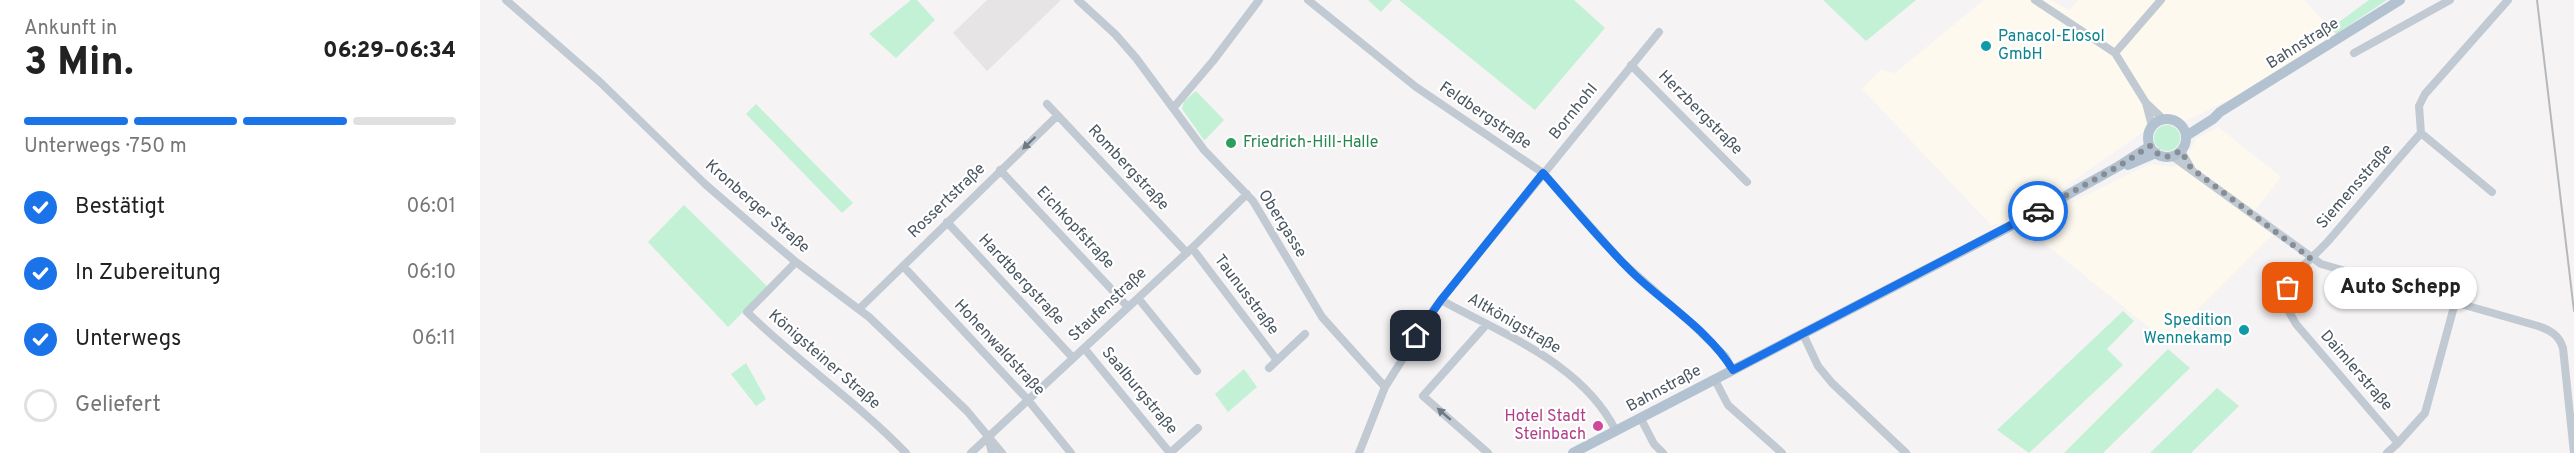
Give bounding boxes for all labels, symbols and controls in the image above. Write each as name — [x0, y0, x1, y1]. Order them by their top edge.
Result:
street label: Bahnstraße — [2263, 14, 2343, 74]
text: Ankunft in — [24, 16, 117, 42]
place label: Panacol-Elosol GmbH — [1998, 27, 2105, 65]
text: 06:29–06:34 — [323, 38, 456, 65]
marker: Panacol-Elosol GmbH — [1979, 39, 1993, 53]
text: 3 Min. — [24, 40, 134, 89]
street label: Herzbergstraße — [1654, 67, 1746, 159]
street label: Feldbergstraße — [1435, 78, 1535, 154]
street label: Bornhohl — [1545, 80, 1603, 144]
street label: Rombergstraße — [1083, 121, 1173, 215]
place label: Friedrich-Hill-Halle — [1243, 133, 1378, 153]
text: Unterwegs · 750 m — [24, 134, 187, 160]
one-way arrow — [1021, 136, 1036, 150]
marker: Friedrich-Hill-Halle — [1224, 136, 1238, 150]
street label: Siemensstraße — [2313, 140, 2397, 234]
street label: Kronberger Straße — [700, 156, 814, 258]
street label: Rossertstraße — [904, 159, 990, 243]
courier — [2008, 181, 2068, 241]
street label: Eichkopfstraße — [1032, 182, 1118, 274]
street label: Obergasse — [1253, 186, 1311, 262]
icon: check — [24, 191, 57, 224]
text: Bestätigt — [75, 194, 165, 221]
text: 06:01 — [406, 194, 456, 220]
icon: car — [2022, 195, 2055, 228]
street label: Hardtbergstraße — [974, 230, 1068, 330]
street label: Taunusstraße — [1209, 251, 1283, 339]
icon: check — [24, 257, 57, 290]
text: In Zubereitung — [75, 260, 221, 287]
text: 06:10 — [406, 260, 456, 286]
pin — [2262, 262, 2313, 313]
street label: Staufenstraße — [1065, 264, 1151, 346]
callout: Auto Schepp — [2324, 267, 2477, 309]
icon: bag — [2271, 271, 2304, 304]
text: Auto Schepp — [2340, 275, 2461, 301]
street label: Altkönigstraße — [1464, 289, 1564, 359]
street label: Hohenwaldstraße — [949, 296, 1049, 400]
street label: Königsteiner Straße — [764, 306, 884, 414]
pin — [1390, 310, 1441, 361]
place label: Spedition Wennekamp — [2144, 311, 2232, 349]
icon: home — [1399, 319, 1432, 352]
icon: check — [24, 323, 57, 356]
marker: Spedition Wennekamp — [2237, 323, 2251, 337]
text: Unterwegs — [75, 326, 181, 353]
text: 06:11 — [412, 326, 456, 352]
street label: Daimlerstraße — [2316, 327, 2396, 415]
street label: Saalburgstraße — [1097, 343, 1181, 439]
street label: Bahnstraße — [1623, 361, 1705, 417]
text: Geliefert — [75, 392, 161, 419]
place label: Hotel Stadt Steinbach — [1505, 407, 1586, 445]
one-way arrow — [1437, 408, 1452, 421]
marker: Hotel Stadt Steinbach — [1591, 419, 1605, 433]

